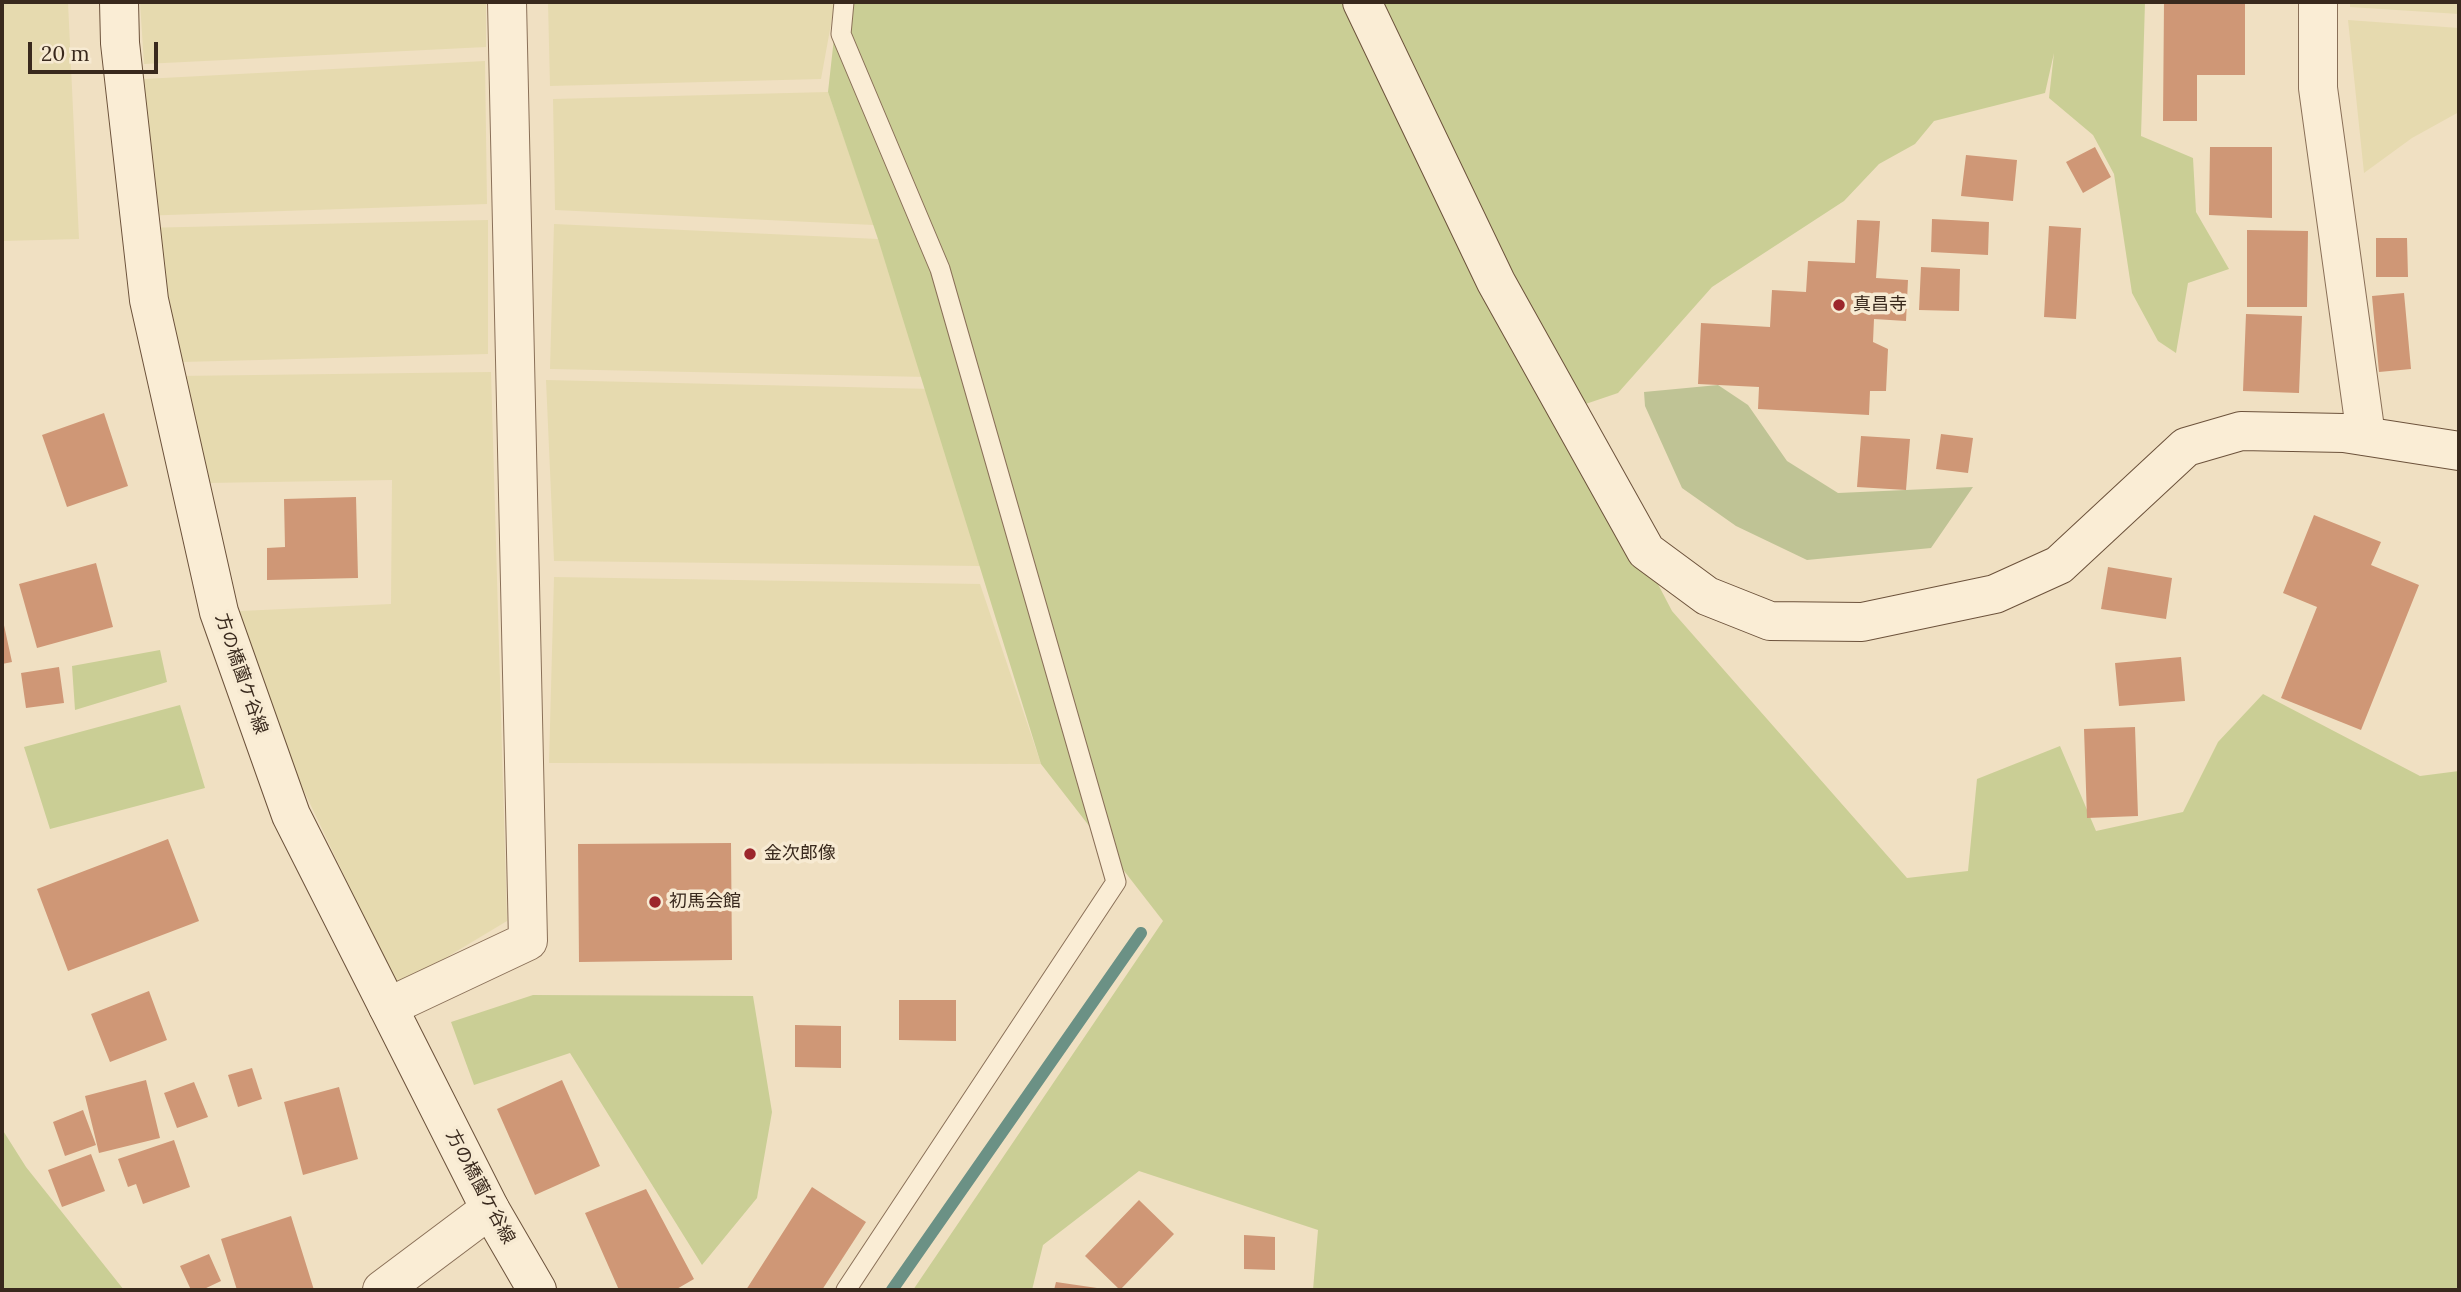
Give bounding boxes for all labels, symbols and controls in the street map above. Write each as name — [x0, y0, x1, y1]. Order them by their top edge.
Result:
scale bar — [32, 28, 161, 72]
text: 20 m — [41, 40, 90, 67]
place label: 真昌寺 — [1853, 294, 1907, 316]
marker: 真昌寺 — [1831, 297, 1847, 313]
street label: 方の橋薗ケ谷線 — [210, 611, 272, 737]
place label: 金次郎像 — [764, 843, 836, 865]
marker: 金次郎像 — [742, 846, 758, 862]
place label: 初馬会館 — [669, 891, 741, 913]
marker: 初馬会館 — [647, 894, 663, 910]
street label: 方の橋薗ケ谷線 — [441, 1126, 519, 1248]

